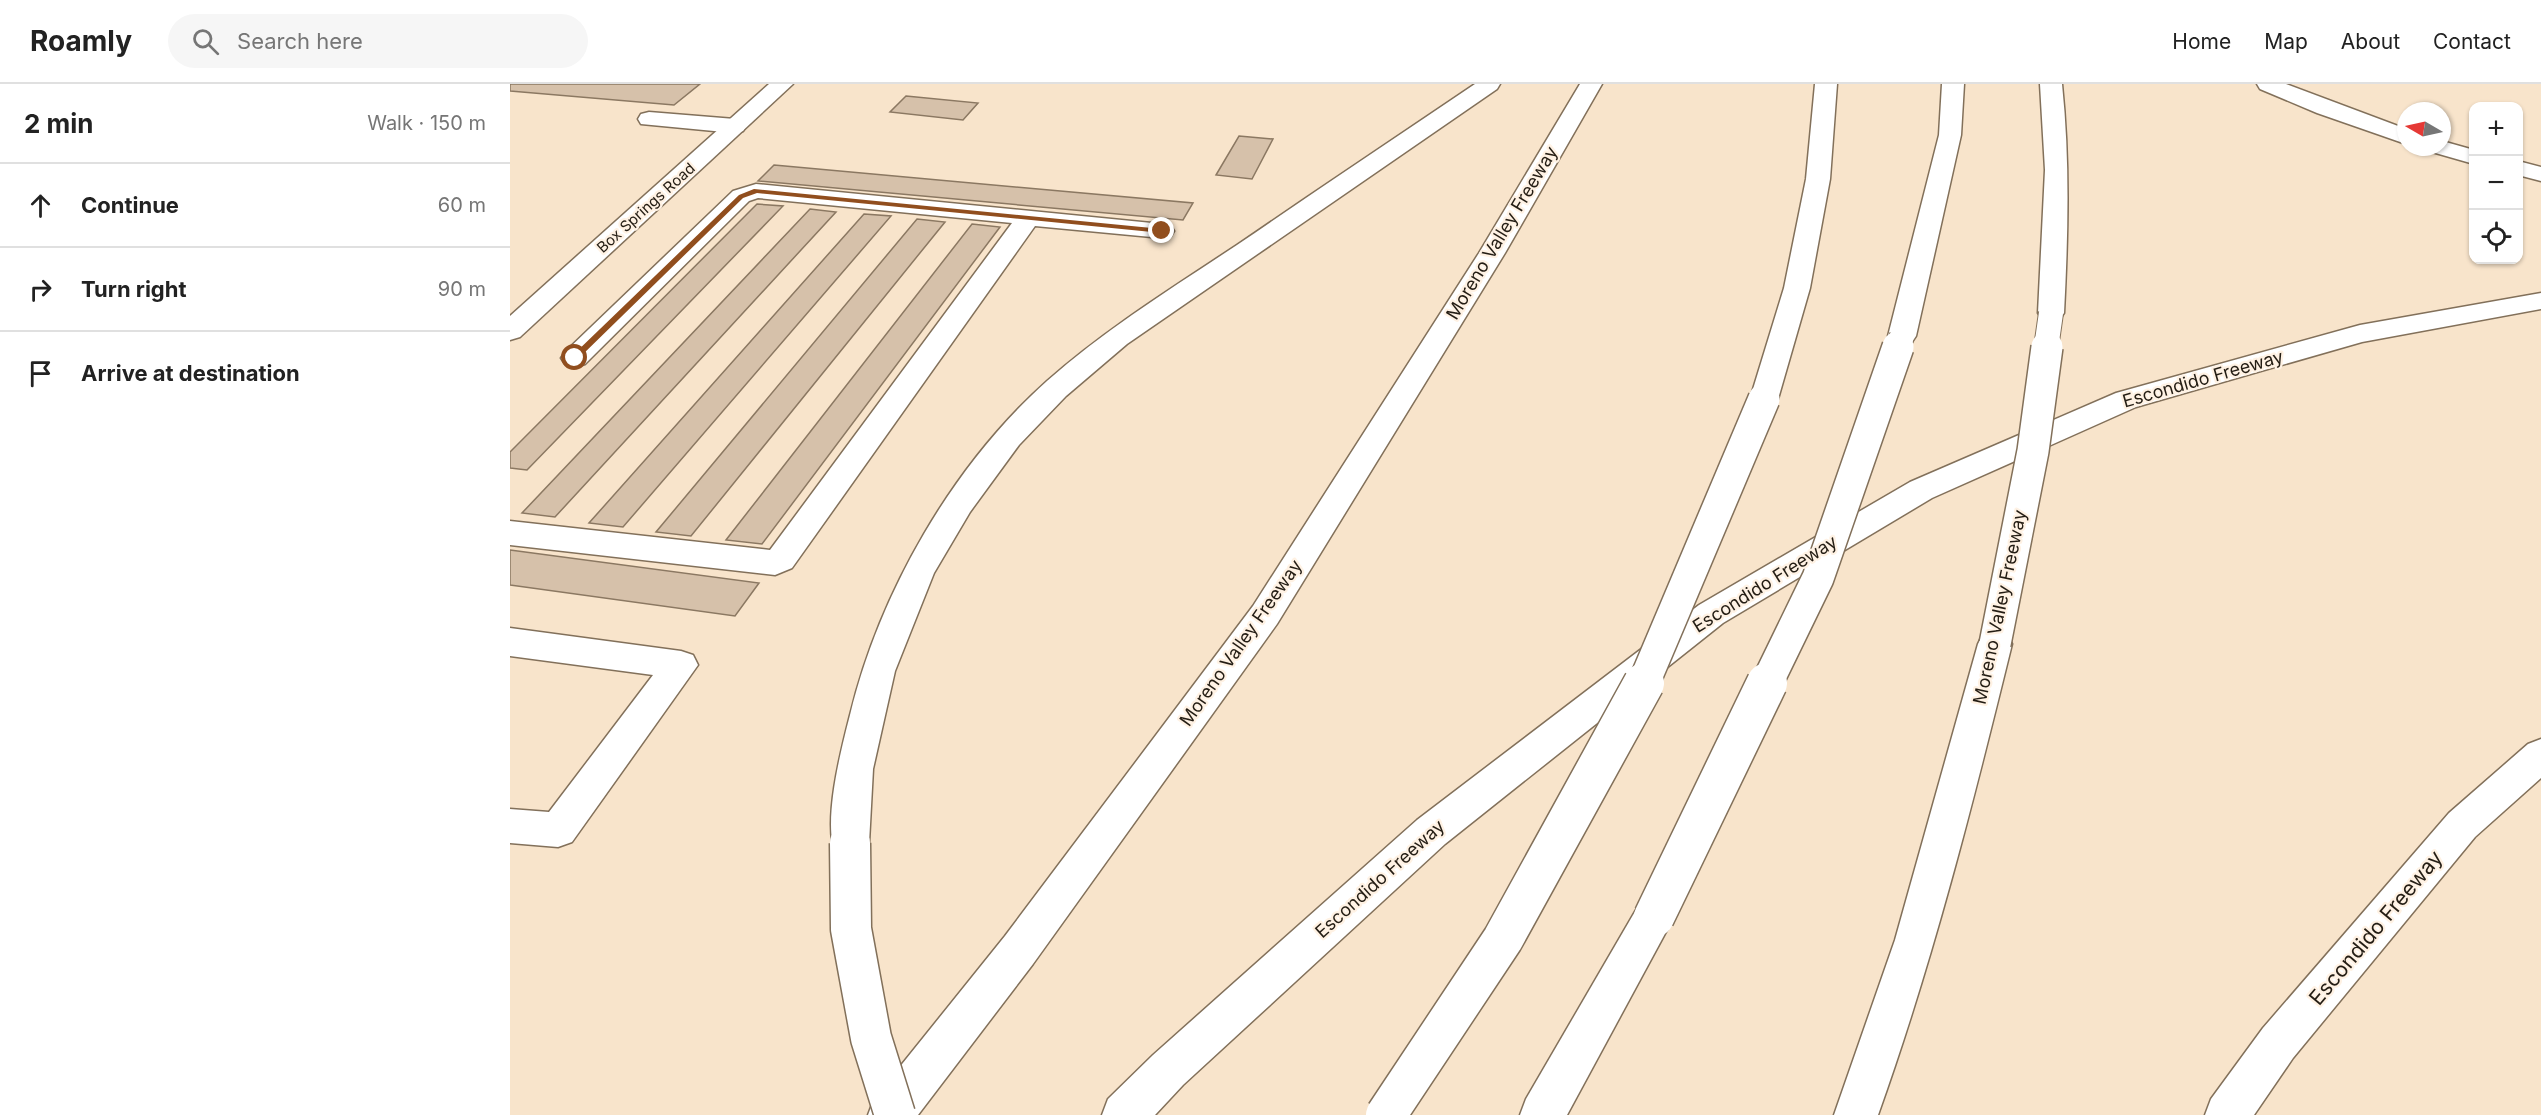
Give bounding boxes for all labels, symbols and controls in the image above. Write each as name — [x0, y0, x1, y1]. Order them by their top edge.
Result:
search box — [168, 14, 588, 68]
text: Roamly — [30, 24, 132, 58]
icon: search — [189, 25, 222, 58]
text: Search here — [237, 28, 363, 54]
text: Home — [2172, 29, 2231, 54]
text: Map — [2264, 29, 2308, 54]
text: About — [2341, 29, 2400, 54]
text: Contact — [2433, 29, 2511, 54]
north arrow — [2397, 102, 2451, 156]
map controls — [2469, 102, 2523, 264]
button: + — [2469, 102, 2523, 156]
text: 2 min — [24, 108, 94, 139]
text: Walk · 150 m — [367, 111, 486, 135]
street label: Moreno Valley Freeway — [1442, 142, 1562, 323]
button: − — [2469, 156, 2523, 210]
street label: Box Springs Road — [593, 159, 699, 257]
icon: ahead — [24, 189, 57, 222]
text: Continue — [81, 192, 179, 218]
text: 60 m — [438, 193, 486, 217]
button: locate — [2469, 210, 2523, 264]
route end — [1148, 217, 1174, 243]
icon: right — [24, 273, 57, 306]
text: Turn right — [81, 276, 187, 302]
text: 90 m — [438, 277, 486, 301]
route start — [561, 344, 587, 370]
street label: Escondido Freeway — [2120, 346, 2286, 412]
icon: arrive — [24, 357, 57, 390]
text: Arrive at destination — [81, 360, 300, 386]
street label: Moreno Valley Freeway — [1969, 508, 2030, 706]
street label: Escondido Freeway — [1689, 531, 1841, 637]
street label: Moreno Valley Freeway — [1175, 556, 1306, 730]
street label: Escondido Freeway — [1311, 815, 1448, 942]
street label: Escondido Freeway — [2304, 845, 2448, 1010]

